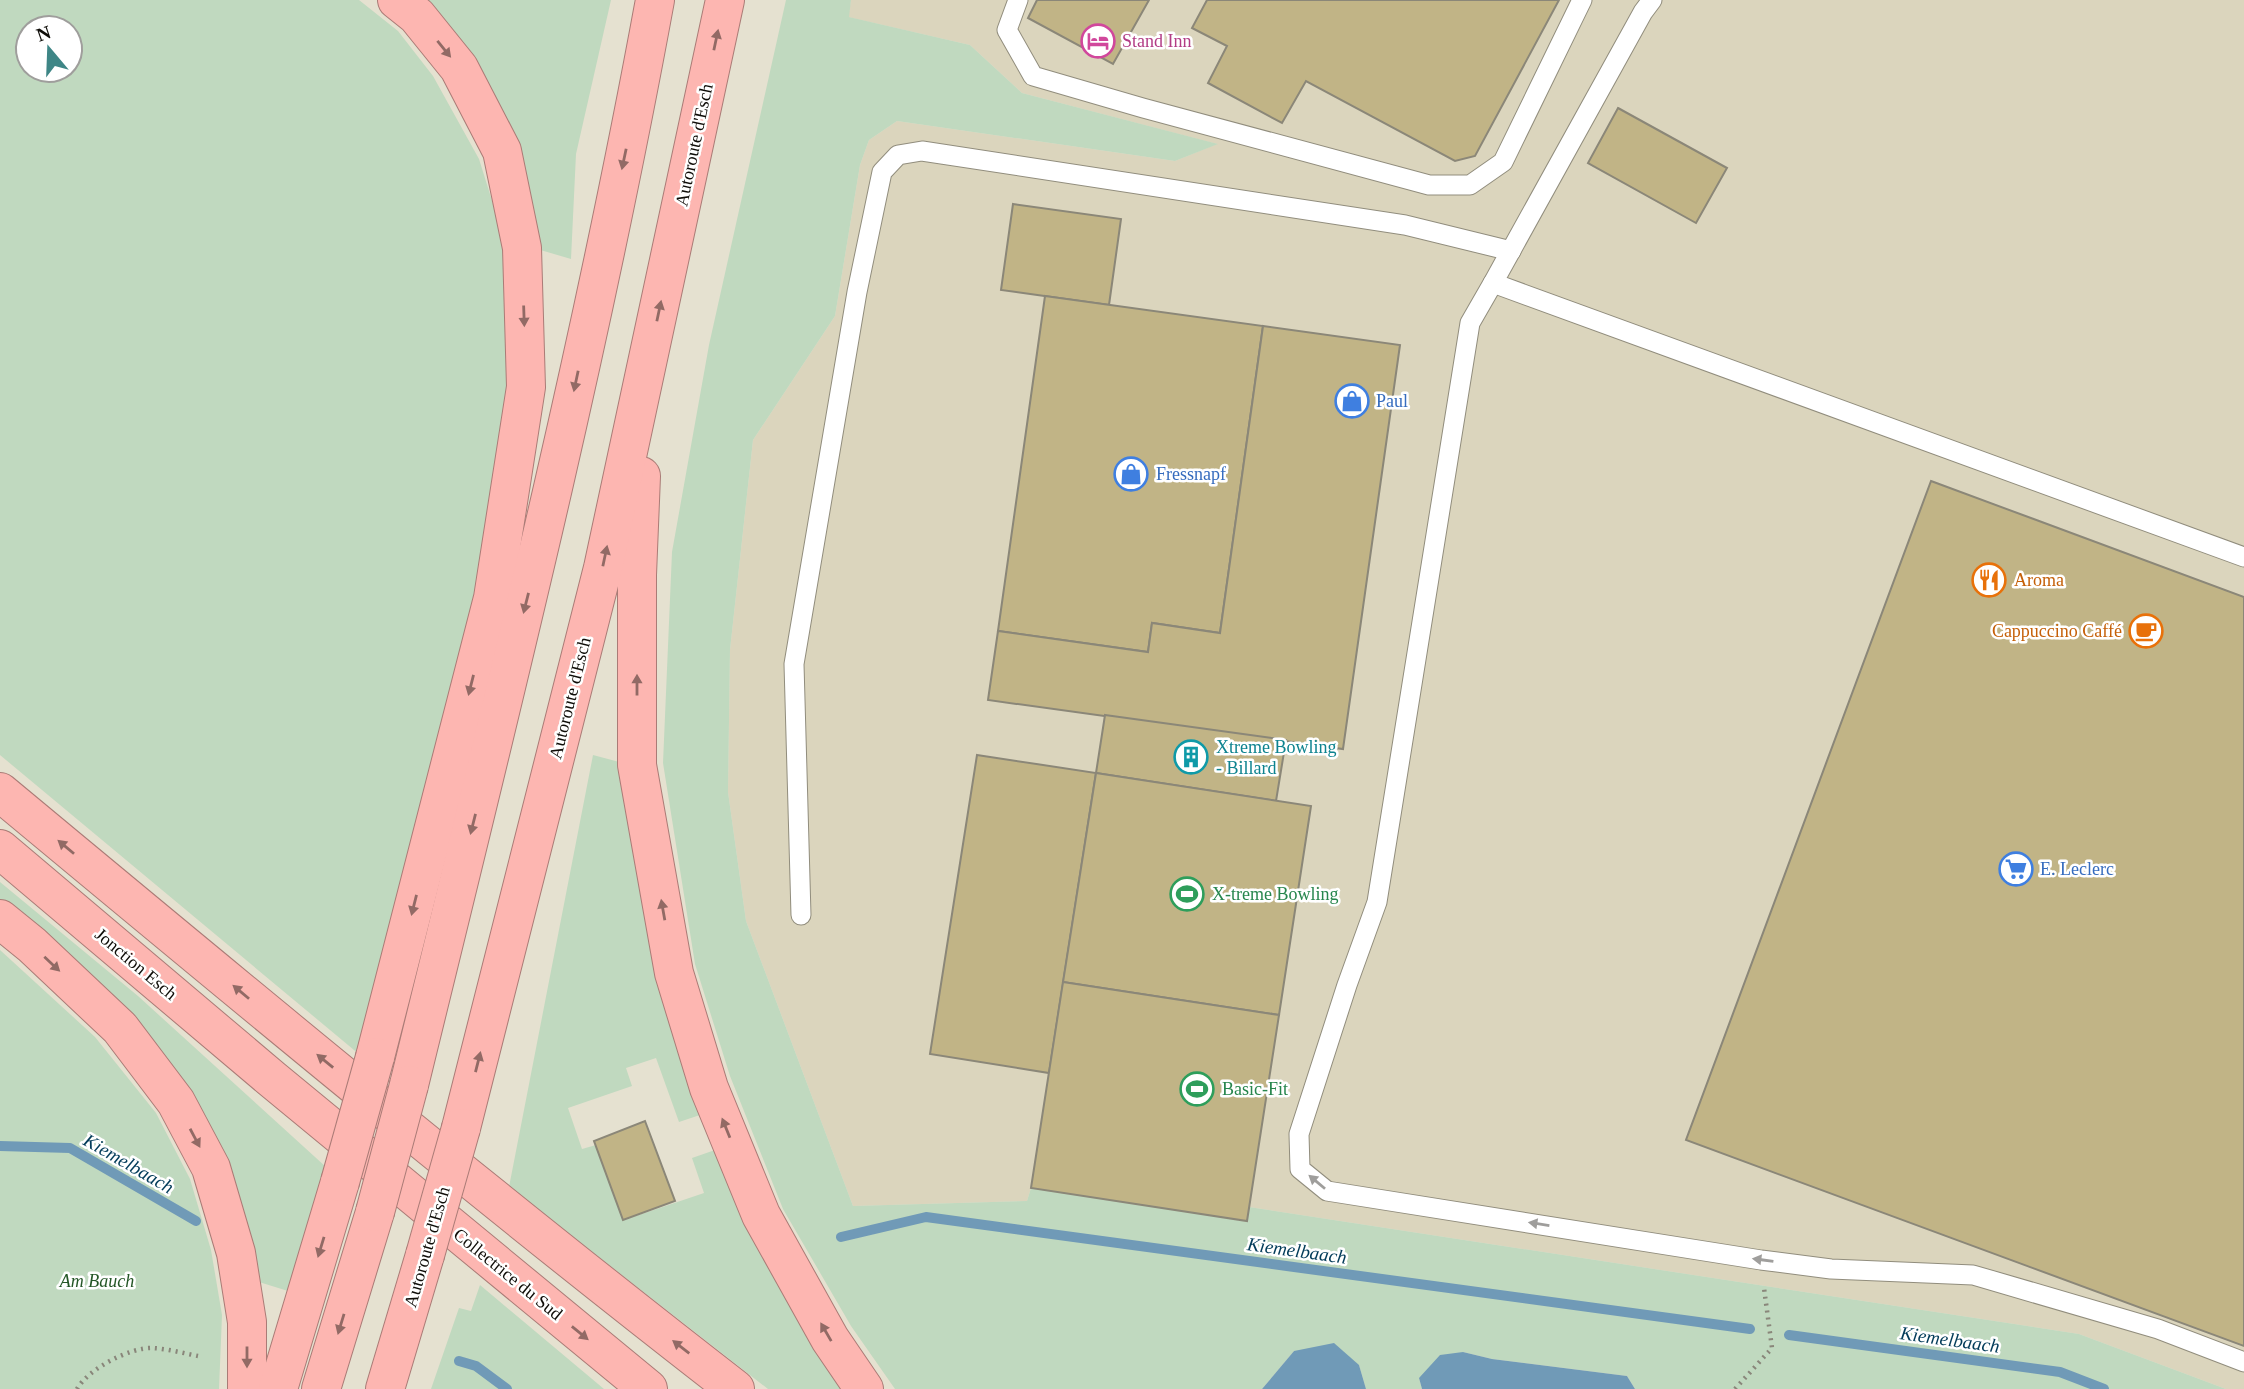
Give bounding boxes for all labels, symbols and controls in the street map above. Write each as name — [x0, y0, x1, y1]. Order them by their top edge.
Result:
north arrow — [14, 14, 84, 84]
text: N — [34, 21, 54, 46]
hotel icon: Stand Inn — [1079, 22, 1117, 60]
one-way arrow — [711, 29, 722, 51]
place label: Stand Inn — [1122, 31, 1192, 51]
one-way arrow — [436, 40, 451, 58]
street label: Autoroute d'Esch — [671, 82, 717, 208]
one-way arrow — [618, 148, 629, 170]
one-way arrow — [653, 300, 664, 322]
one-way arrow — [518, 305, 530, 327]
one-way arrow — [571, 370, 582, 392]
shop icon: Paul — [1333, 382, 1371, 420]
place label: Paul — [1376, 391, 1408, 411]
shop icon: Fressnapf — [1112, 455, 1150, 493]
place label: Fressnapf — [1156, 464, 1226, 484]
one-way arrow — [600, 545, 611, 567]
restaurant icon: Aroma — [1970, 561, 2008, 599]
place label: Aroma — [2014, 570, 2064, 590]
one-way arrow — [521, 592, 532, 614]
cafe icon: Cappuccino Caffé — [2127, 612, 2165, 650]
place label: Cappuccino Caffé — [1992, 621, 2122, 641]
street label: Autoroute d'Esch — [545, 635, 595, 761]
one-way arrow — [465, 674, 476, 696]
one-way arrow — [631, 674, 643, 696]
place label: Xtreme Bowling - Billard — [1216, 737, 1336, 778]
building icon: Xtreme Bowling - Billard — [1172, 738, 1210, 776]
one-way arrow — [467, 813, 478, 835]
one-way arrow — [57, 839, 75, 854]
supermarket icon: E. Leclerc — [1997, 850, 2035, 888]
place label: E. Leclerc — [2040, 859, 2114, 879]
sports icon: X-treme Bowling — [1168, 875, 1206, 913]
place label: X-treme Bowling — [1212, 884, 1338, 904]
one-way arrow — [408, 894, 419, 916]
one-way arrow — [657, 899, 668, 921]
street label: Jonction Esch — [91, 924, 181, 1004]
one-way arrow — [43, 955, 60, 971]
one-way arrow — [232, 985, 249, 1000]
one-way arrow — [473, 1051, 484, 1073]
one-way arrow — [316, 1053, 334, 1068]
sports icon: Basic-Fit — [1178, 1070, 1216, 1108]
place label: Basic-Fit — [1222, 1079, 1288, 1099]
one-way arrow — [720, 1118, 731, 1139]
one-way arrow — [189, 1128, 201, 1148]
water label: Kiemelbaach — [79, 1129, 177, 1198]
one-way arrow — [1308, 1175, 1326, 1190]
street label: Autoroute d'Esch — [400, 1184, 454, 1310]
one-way arrow — [1528, 1218, 1550, 1229]
street label: Collectrice du Sud — [450, 1224, 566, 1324]
water label: Kiemelbaach — [1245, 1233, 1348, 1268]
one-way arrow — [315, 1237, 325, 1258]
one-way arrow — [1752, 1254, 1774, 1265]
park label: Am Bauch — [59, 1271, 134, 1291]
one-way arrow — [335, 1314, 345, 1335]
one-way arrow — [820, 1322, 832, 1342]
water label: Kiemelbaach — [1898, 1322, 2001, 1357]
one-way arrow — [571, 1326, 589, 1341]
one-way arrow — [673, 1340, 691, 1355]
one-way arrow — [241, 1346, 253, 1368]

